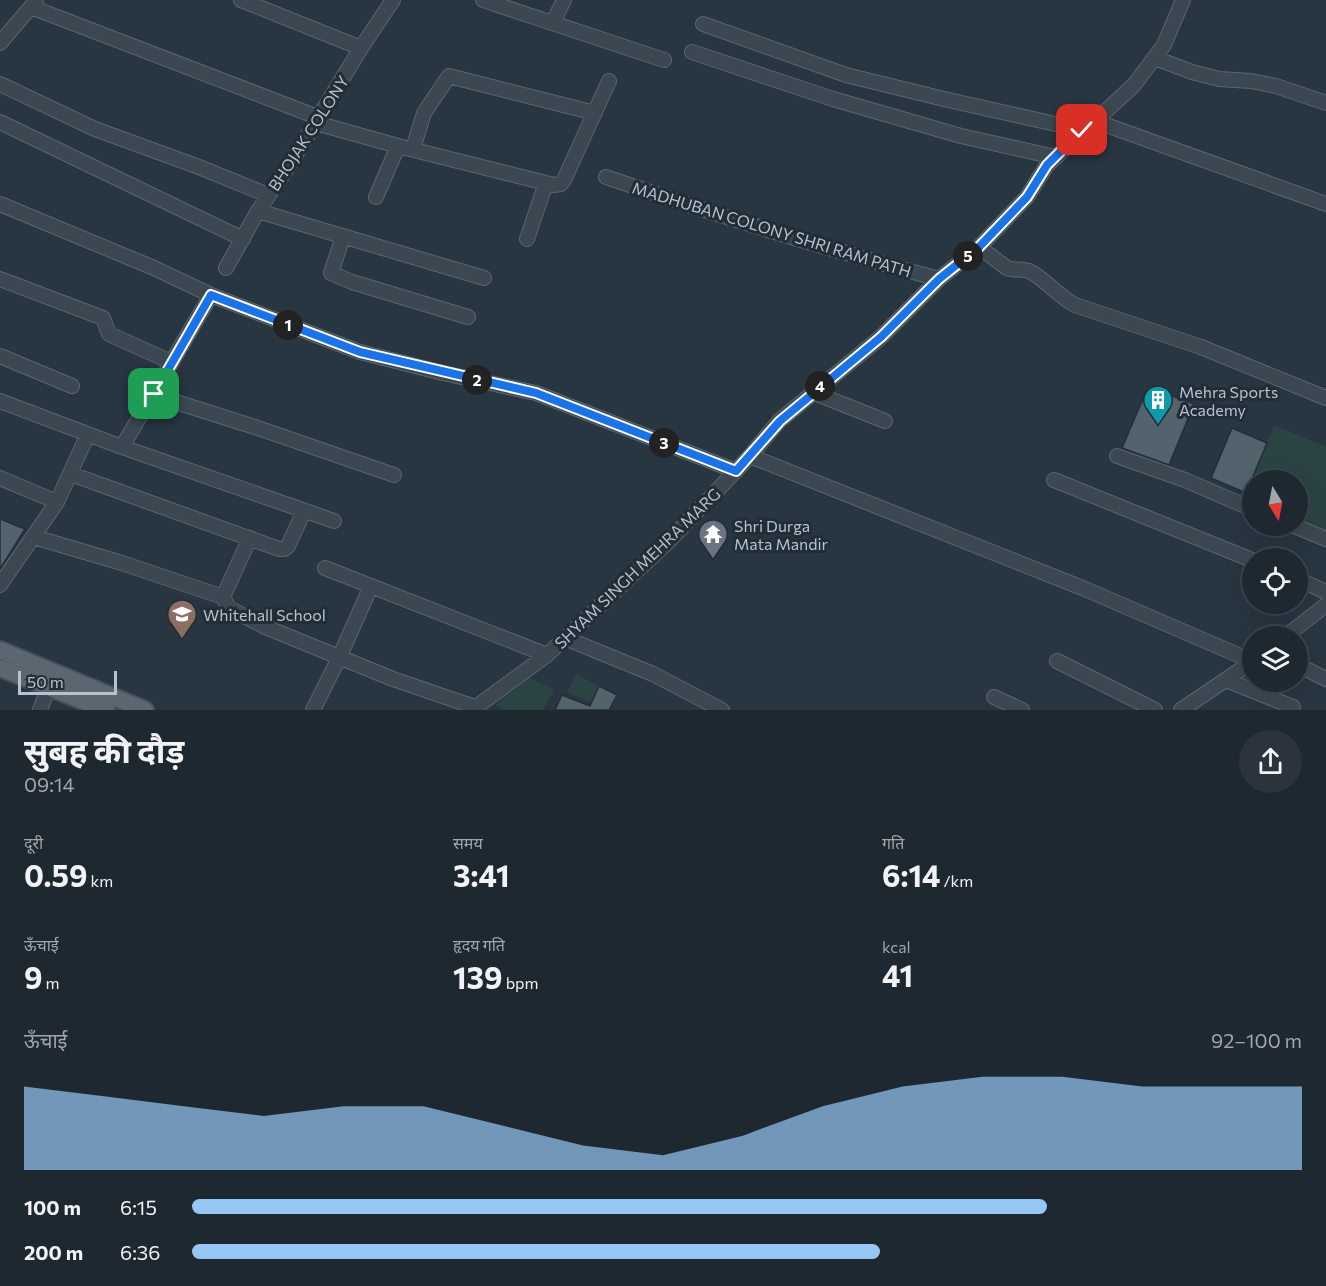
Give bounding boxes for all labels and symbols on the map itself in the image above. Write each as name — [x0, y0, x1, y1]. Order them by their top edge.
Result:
street label: BHOJAK COLONY — [264, 71, 353, 194]
pin — [1056, 104, 1107, 155]
street label: MADHUBAN COLONY SHRI RAM PATH — [630, 177, 914, 281]
pin: 5 — [953, 241, 983, 271]
pin: 1 — [273, 310, 303, 340]
pin: 2 — [462, 365, 492, 395]
pin — [128, 368, 179, 419]
pin: 4 — [805, 371, 835, 401]
place label: Mehra Sports Academy — [1179, 382, 1278, 419]
building icon: Mehra Sports Academy — [1142, 384, 1174, 426]
pin: 3 — [649, 428, 679, 458]
north arrow — [1242, 470, 1308, 536]
street label: SHYAM SINGH MEHRA MARG — [550, 484, 724, 652]
place label: Shri Durga Mata Mandir — [734, 516, 829, 553]
temple icon: Shri Durga Mata Mandir — [697, 518, 729, 560]
school or university icon: Whitehall School — [166, 598, 198, 640]
place label: Whitehall School — [203, 605, 326, 624]
scale bar — [18, 668, 117, 696]

